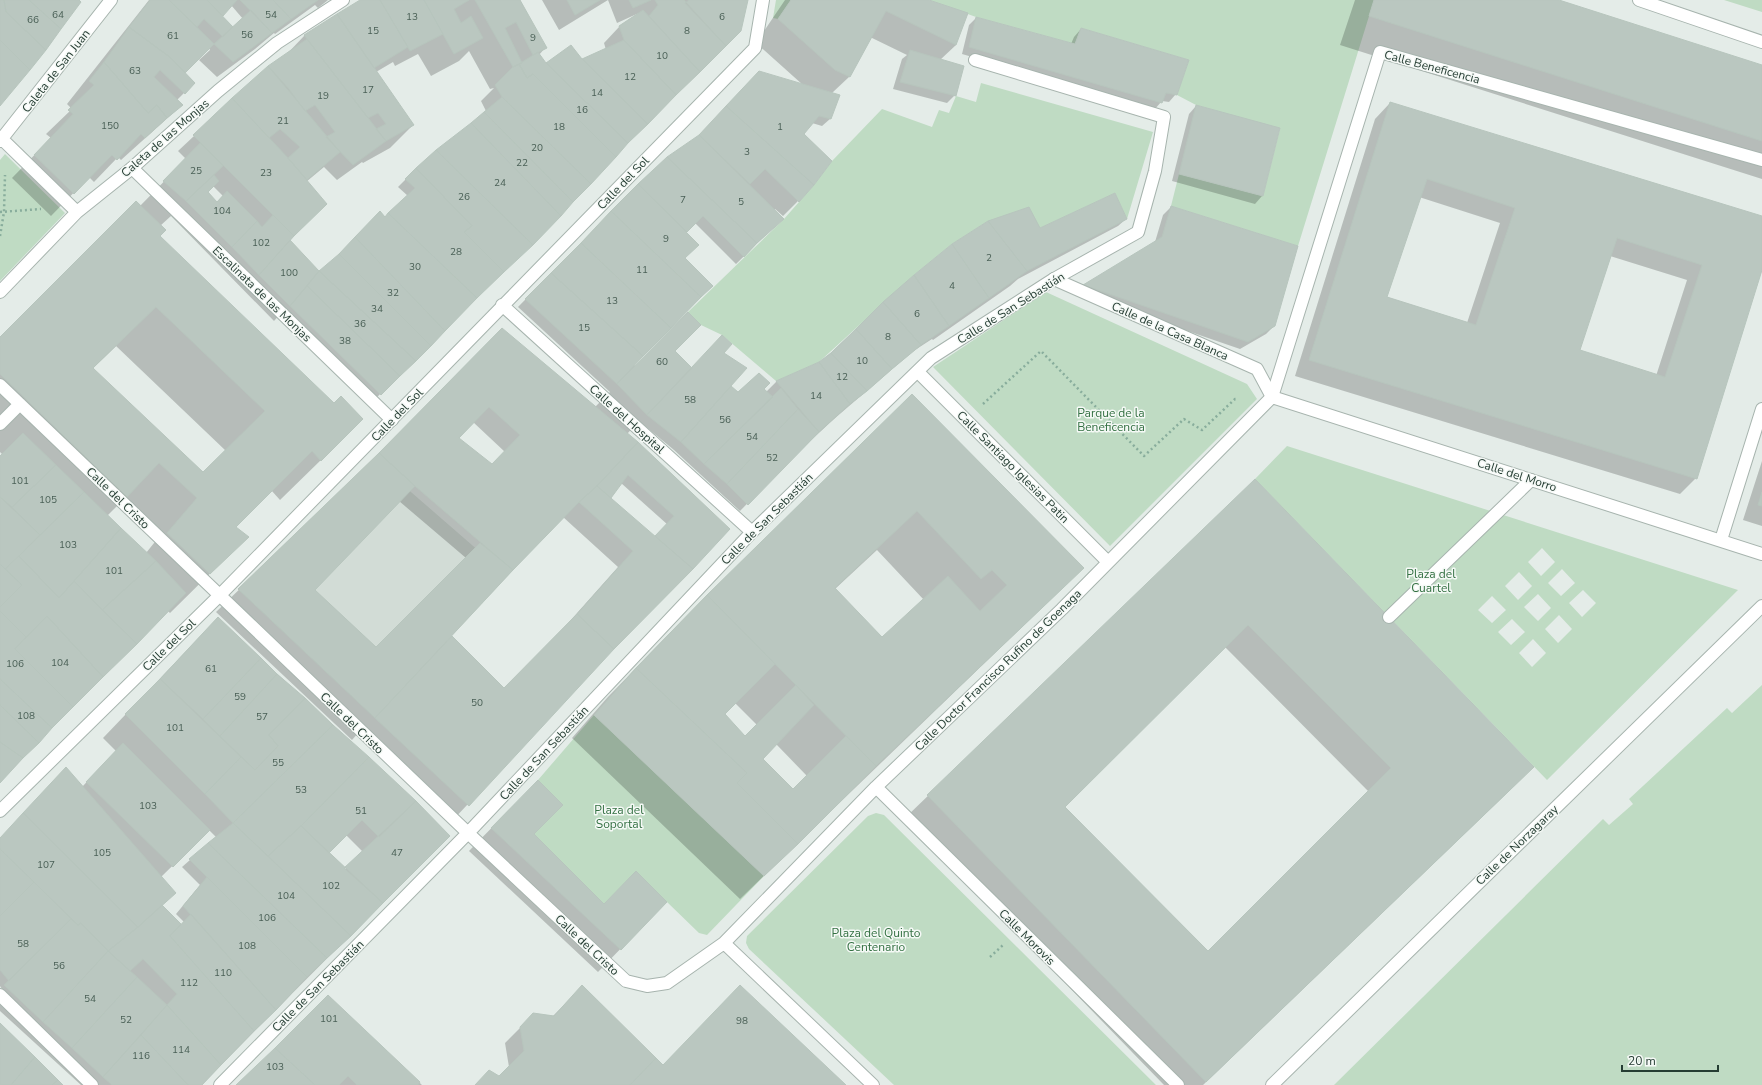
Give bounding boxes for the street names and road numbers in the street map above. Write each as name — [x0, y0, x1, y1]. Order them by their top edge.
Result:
street label: Caleta de San Juan — [18, 26, 94, 116]
street label: Calle Beneficencia — [1382, 47, 1482, 87]
street label: Caleta de las Monjas — [118, 95, 213, 181]
street label: Calle del Sol — [593, 153, 653, 213]
street label: Escalinata de las Monjas — [209, 243, 315, 346]
street label: Calle de San Sebastián — [954, 268, 1068, 348]
street label: Calle de la Casa Blanca — [1109, 298, 1231, 364]
street label: Calle del Hospital — [586, 381, 668, 457]
street label: Calle del Sol — [367, 385, 427, 445]
street label: Calle Santiago Iglesias Patin — [953, 407, 1073, 527]
street label: Calle del Morro — [1475, 455, 1559, 496]
street label: Calle del Cristo — [83, 464, 153, 533]
street label: Calle de San Sebastián — [718, 470, 816, 568]
street label: Calle Doctor Francisco Rufino de Goenaga — [911, 586, 1085, 754]
street label: Calle del Sol — [139, 615, 199, 675]
street label: Calle del Cristo — [317, 689, 387, 758]
street label: Calle de San Sebastián — [496, 702, 592, 804]
street label: Calle de Norzagaray — [1472, 801, 1562, 889]
street label: Calle Morovis — [995, 905, 1059, 969]
street label: Calle del Cristo — [551, 911, 623, 979]
street label: Calle de San Sebastián — [269, 937, 367, 1035]

